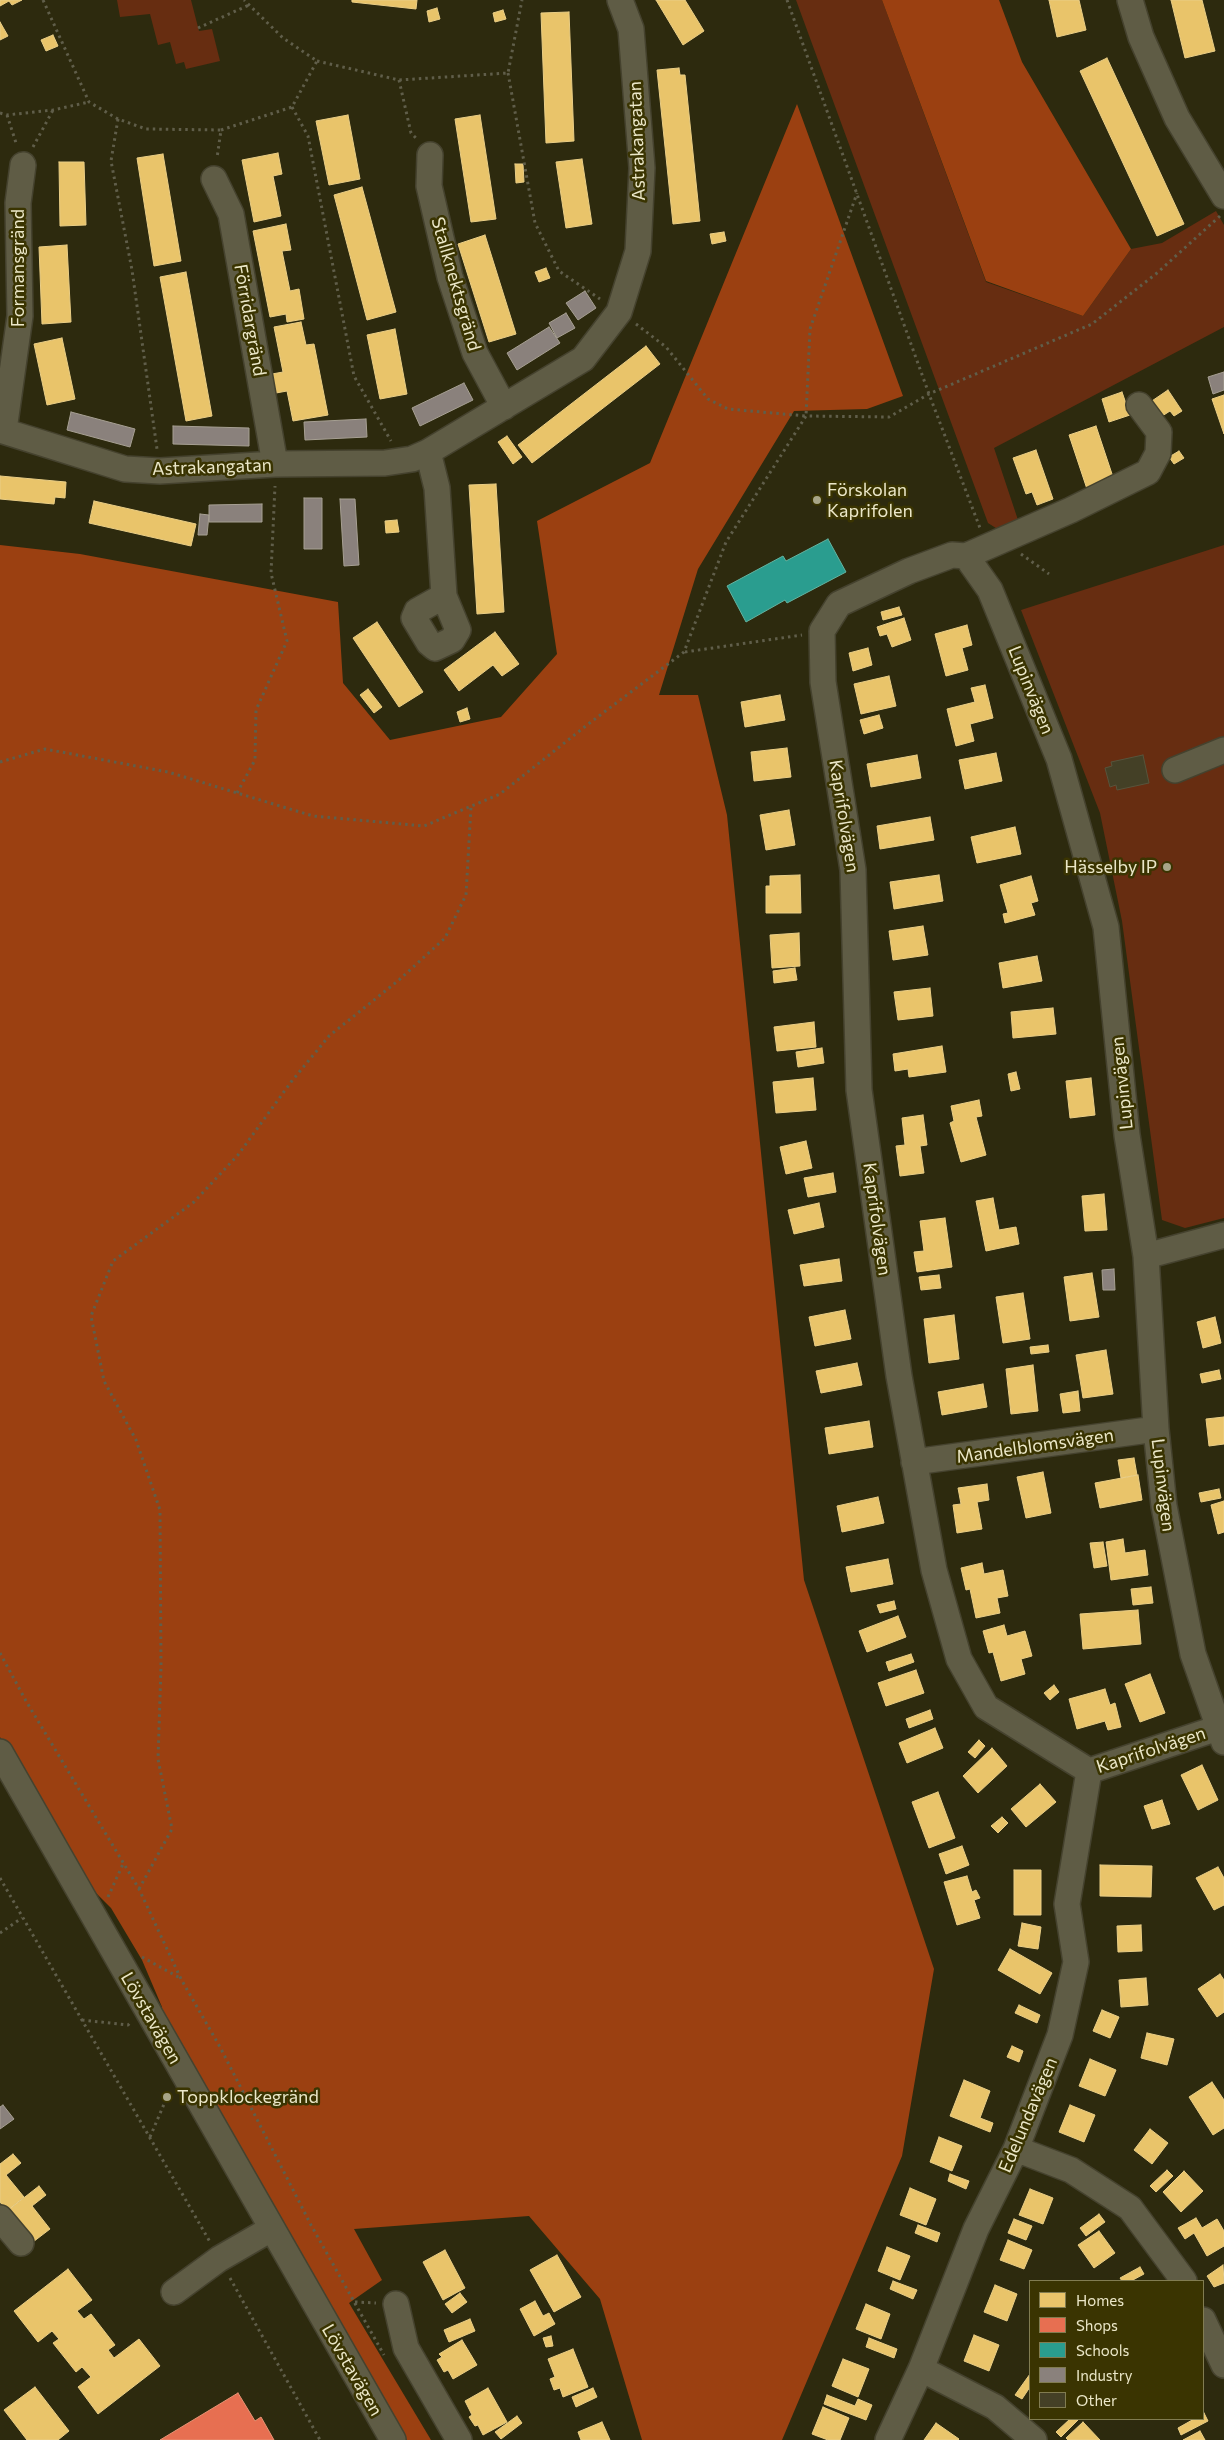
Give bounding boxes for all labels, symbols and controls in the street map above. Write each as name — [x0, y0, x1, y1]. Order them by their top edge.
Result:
street label: Astrakangatan — [624, 81, 650, 201]
street label: Formansgränd — [7, 209, 29, 327]
street label: Stallknektsgränd — [427, 215, 485, 353]
street label: Förridargränd — [230, 262, 270, 378]
street label: Astrakangatan — [152, 454, 272, 480]
place label: Förskolan Kaprifolen — [827, 479, 913, 522]
marker: Förskolan Kaprifolen — [811, 494, 823, 506]
street label: Lupinvägen — [1003, 643, 1059, 737]
street label: Kaprifolvägen — [824, 758, 864, 874]
place label: Hässelby IP — [1064, 856, 1157, 878]
marker: Hässelby IP — [1161, 861, 1173, 873]
street label: Lupinvägen — [1106, 1035, 1138, 1131]
street label: Kaprifolvägen — [858, 1161, 896, 1277]
street label: Mandelblomsvägen — [955, 1424, 1115, 1468]
street label: Lupinvägen — [1147, 1437, 1179, 1533]
street label: Kaprifolvägen — [1094, 1722, 1208, 1778]
street label: Lövstavägen — [116, 1968, 186, 2068]
street label: Edelundavägen — [994, 2054, 1062, 2176]
place label: Toppklockegränd — [177, 2086, 319, 2108]
marker: Toppklockegränd — [161, 2091, 173, 2103]
legend — [1029, 2280, 1204, 2420]
text: Homes — [1076, 2291, 1124, 2309]
text: Shops — [1076, 2316, 1118, 2334]
street label: Lövstavägen — [317, 2320, 387, 2420]
text: Schools — [1076, 2341, 1129, 2359]
text: Industry — [1076, 2366, 1133, 2384]
text: Other — [1076, 2391, 1117, 2409]

